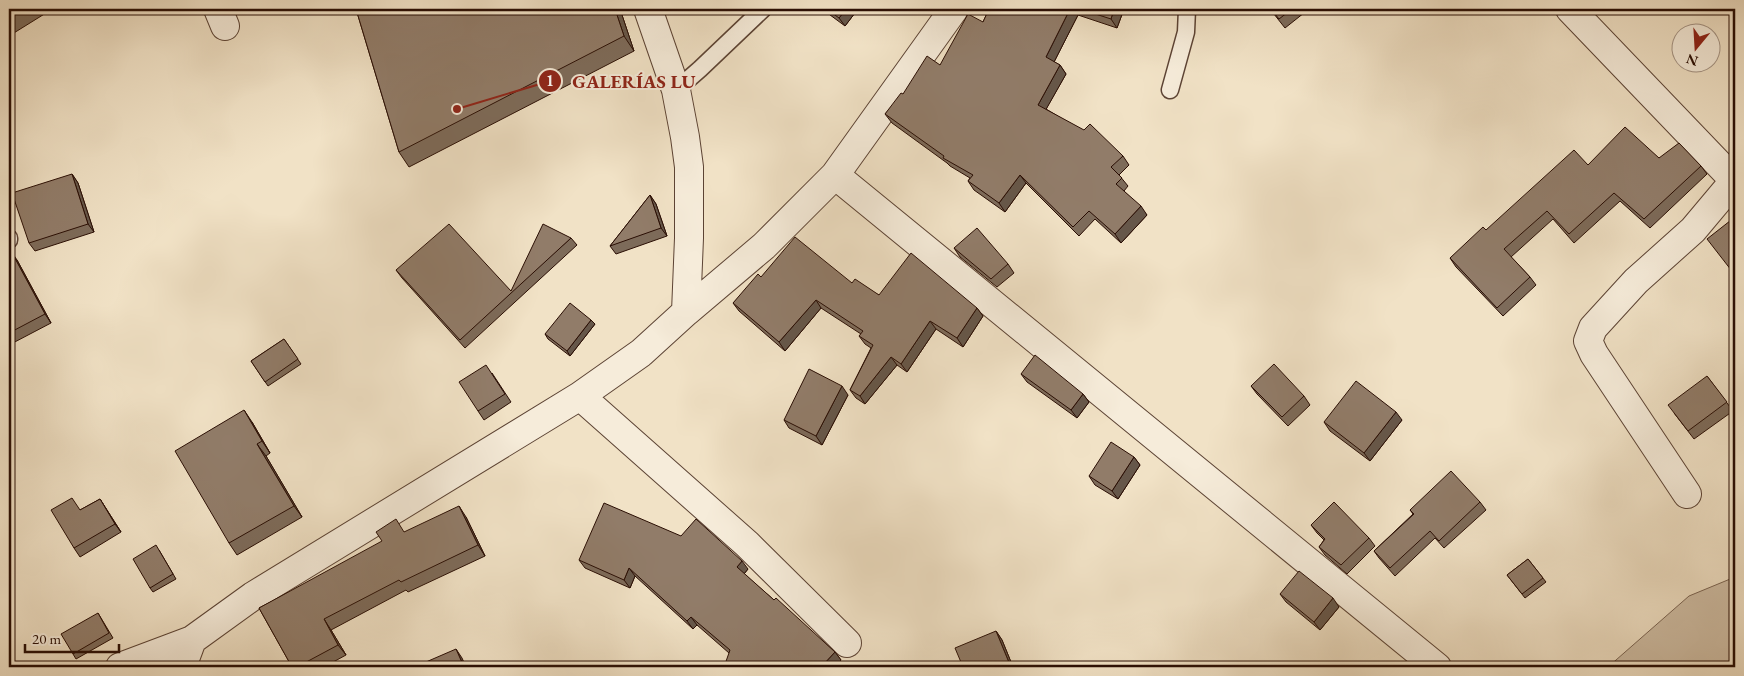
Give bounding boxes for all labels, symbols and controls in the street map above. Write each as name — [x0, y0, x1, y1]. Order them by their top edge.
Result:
north arrow — [1672, 22, 1722, 72]
text: N — [1683, 50, 1700, 71]
callout: GALERÍAS LU — [537, 64, 705, 98]
text: GALERÍAS LU — [572, 69, 696, 94]
text: 1 — [546, 71, 554, 90]
scale bar — [25, 621, 119, 653]
text: 20 m — [32, 629, 61, 648]

